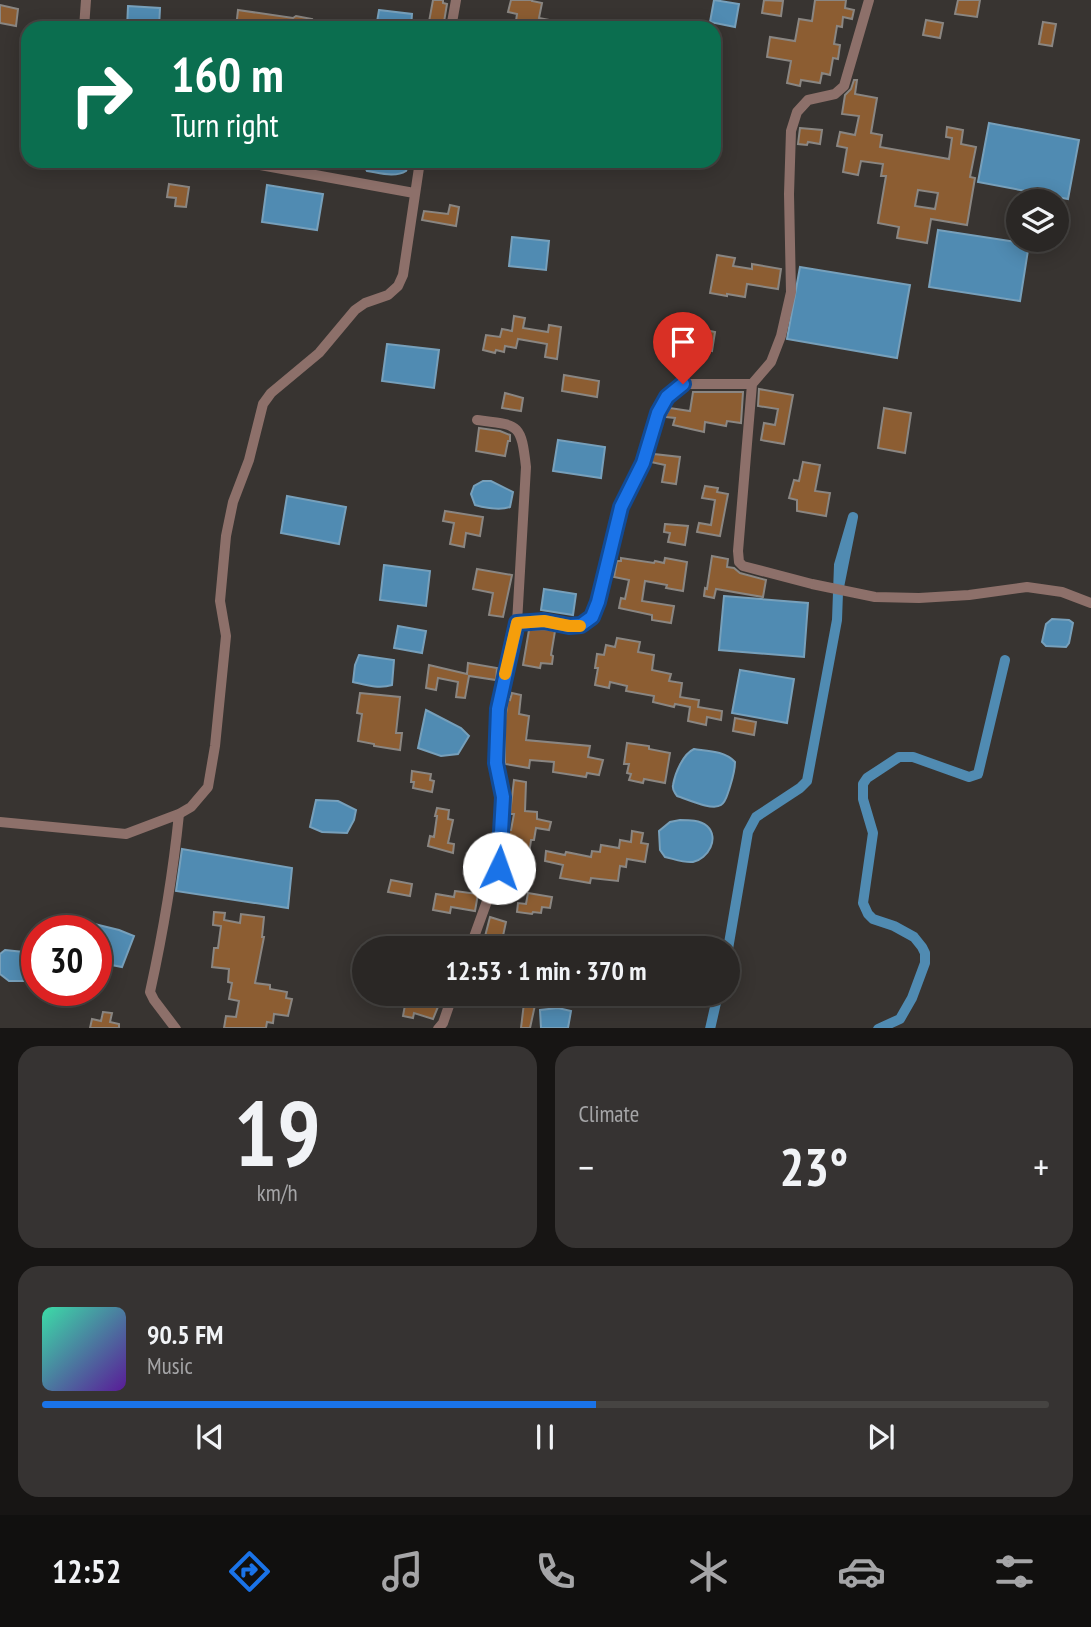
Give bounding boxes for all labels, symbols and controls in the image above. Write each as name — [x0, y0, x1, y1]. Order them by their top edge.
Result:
text: 160 m — [171, 42, 284, 106]
icon: right — [56, 49, 147, 140]
text: Turn right — [171, 104, 279, 146]
map controls — [1006, 189, 1069, 252]
button: layers — [1006, 189, 1069, 252]
pin — [653, 312, 713, 384]
icon: arrive — [664, 323, 702, 361]
position arrow — [462, 831, 536, 905]
speed limit sign: 30 — [21, 915, 112, 1006]
text: 12:53 · 1 min · 370 m — [446, 954, 646, 987]
text: 19 — [234, 1073, 321, 1191]
text: Climate — [579, 1099, 639, 1128]
text: 23° — [779, 1133, 848, 1200]
text: − — [579, 1142, 594, 1191]
text: + — [1033, 1142, 1049, 1191]
text: km/h — [257, 1178, 298, 1207]
text: 90.5 FM — [147, 1318, 223, 1351]
text: Music — [147, 1351, 193, 1380]
icon: previous — [191, 1418, 229, 1456]
icon: pause — [526, 1418, 564, 1456]
icon: next — [862, 1418, 900, 1456]
icon: directions — [225, 1547, 274, 1596]
icon: music — [378, 1547, 427, 1596]
icon: phone — [531, 1547, 580, 1596]
icon: climate — [684, 1547, 733, 1596]
icon: car — [837, 1547, 886, 1596]
icon: filters — [990, 1547, 1039, 1596]
text: 12:52 — [52, 1550, 121, 1592]

